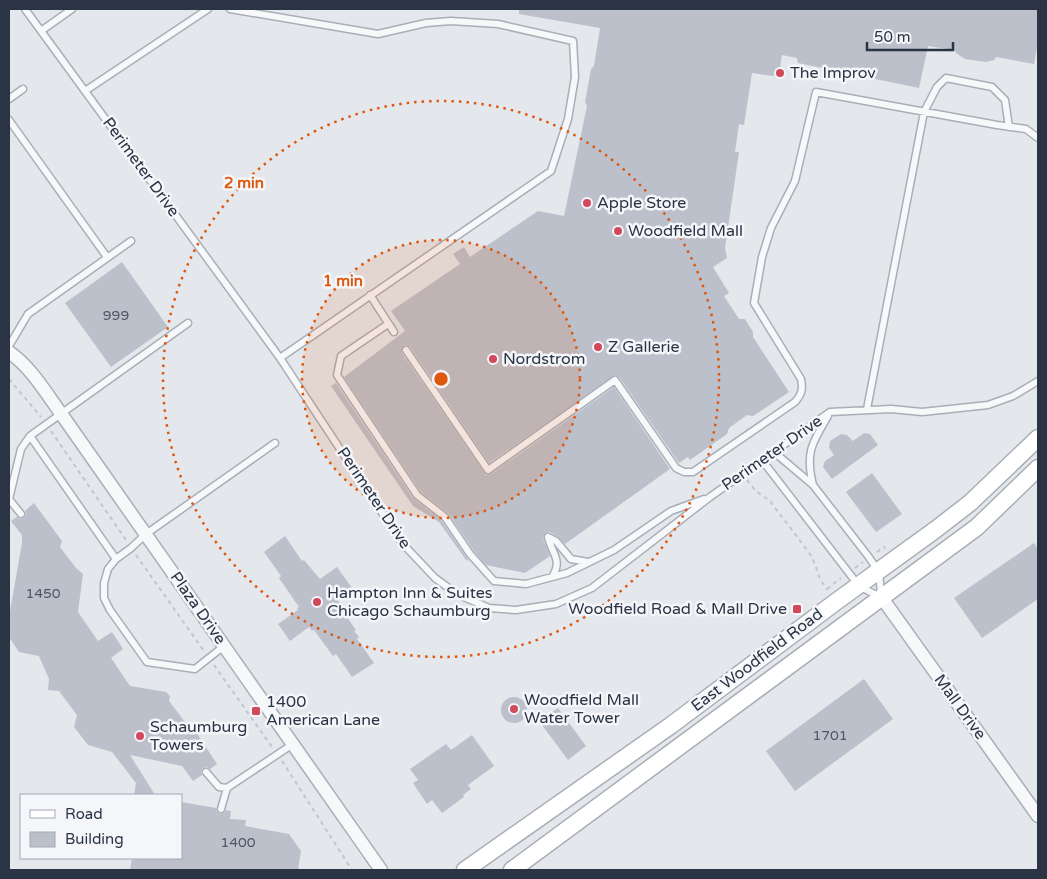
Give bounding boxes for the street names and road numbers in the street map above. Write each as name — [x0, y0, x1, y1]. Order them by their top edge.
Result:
street label: Perimeter Drive — [98, 113, 184, 221]
street label: Perimeter Drive — [718, 411, 826, 495]
street label: Perimeter Drive — [333, 443, 415, 553]
street label: Plaza Drive — [166, 568, 230, 648]
street label: East Woodfield Road — [687, 604, 827, 716]
street label: Mall Drive — [930, 670, 990, 744]

